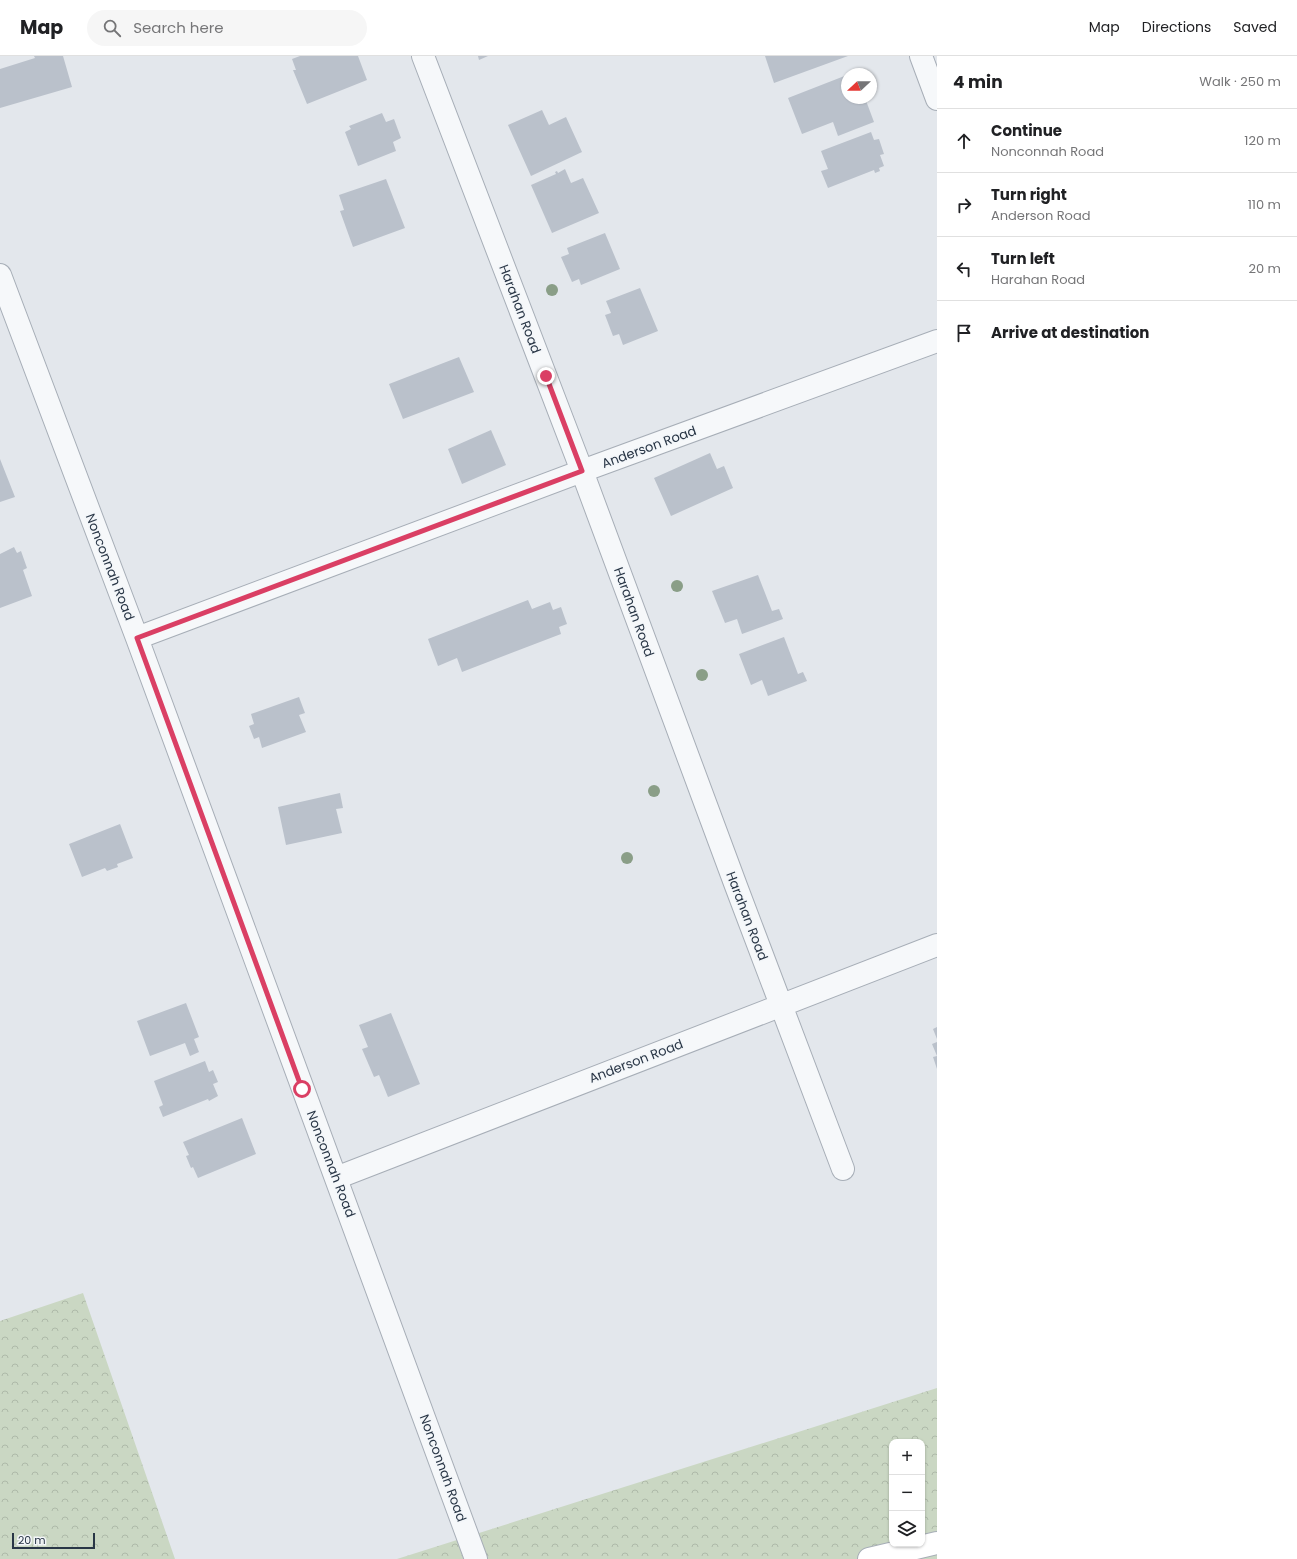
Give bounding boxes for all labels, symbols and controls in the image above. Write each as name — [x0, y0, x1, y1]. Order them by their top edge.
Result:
search box — [87, 10, 367, 46]
text: Map — [20, 14, 63, 41]
icon: search — [101, 17, 123, 39]
text: Search here — [133, 17, 224, 38]
text: Map — [1089, 17, 1120, 37]
text: Directions — [1142, 17, 1211, 37]
text: Saved — [1233, 17, 1277, 37]
north arrow — [841, 68, 877, 104]
text: 4 min — [953, 70, 1003, 94]
text: Walk · 250 m — [1199, 72, 1281, 91]
text: Continue — [991, 120, 1062, 141]
icon: ahead — [953, 130, 975, 152]
text: 120 m — [1244, 131, 1281, 150]
text: Nonconnah Road — [991, 142, 1104, 161]
text: Turn right — [991, 184, 1067, 205]
icon: right — [953, 194, 975, 216]
text: 110 m — [1248, 195, 1281, 214]
text: Anderson Road — [991, 206, 1090, 225]
text: Turn left — [991, 248, 1055, 269]
icon: left — [953, 258, 975, 280]
text: 20 m — [1248, 259, 1281, 278]
street label: Harahan Road — [494, 262, 546, 356]
text: Harahan Road — [991, 270, 1085, 289]
icon: arrive — [953, 322, 975, 344]
text: Arrive at destination — [991, 322, 1149, 343]
route end — [537, 367, 555, 385]
street label: Anderson Road — [599, 421, 699, 473]
street label: Nonconnah Road — [81, 511, 139, 623]
street label: Harahan Road — [609, 565, 659, 659]
street label: Harahan Road — [721, 869, 773, 963]
street label: Anderson Road — [586, 1034, 686, 1088]
route start — [293, 1080, 311, 1098]
street label: Nonconnah Road — [302, 1108, 360, 1220]
street label: Nonconnah Road — [415, 1412, 471, 1524]
map controls — [889, 1439, 925, 1547]
button: + — [889, 1439, 925, 1475]
button: − — [889, 1475, 925, 1511]
button: layers — [889, 1511, 925, 1547]
scale bar — [12, 1531, 95, 1550]
text: 20 m — [18, 1532, 46, 1548]

